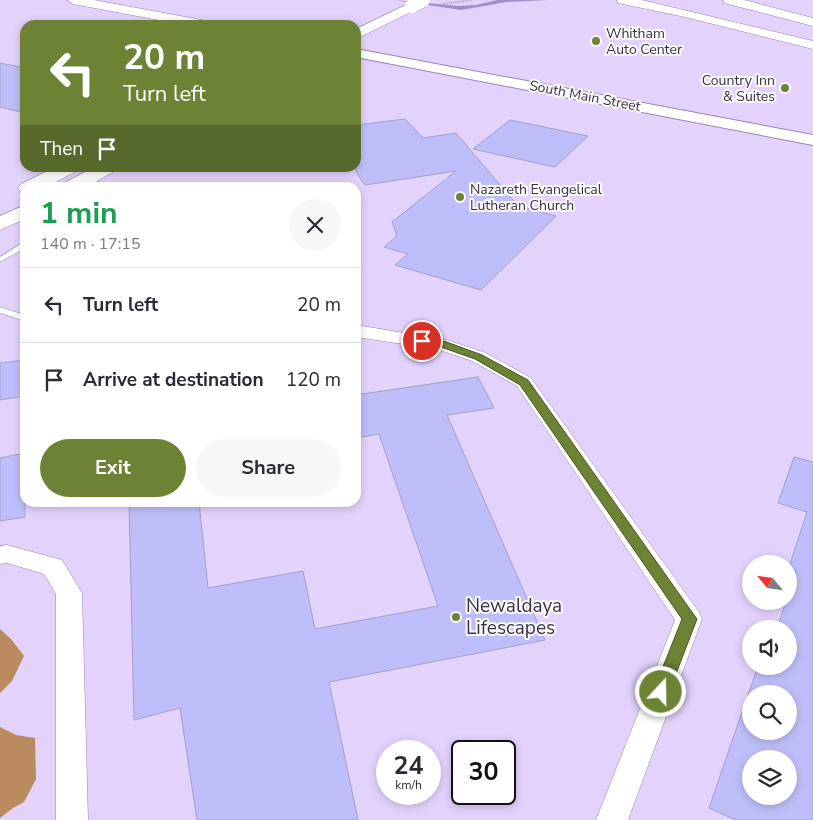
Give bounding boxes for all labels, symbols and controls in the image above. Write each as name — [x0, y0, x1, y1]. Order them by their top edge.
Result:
place label: Whitham Auto Center — [606, 24, 682, 59]
text: 20 m — [123, 34, 205, 81]
marker: Whitham Auto Center — [590, 35, 602, 47]
icon: left — [40, 40, 105, 105]
place label: Country Inn & Suites — [702, 71, 775, 106]
street label: South Main Street — [528, 76, 642, 116]
text: Turn left — [123, 79, 206, 109]
marker: Country Inn & Suites — [779, 82, 791, 94]
icon: arrive — [93, 135, 121, 163]
text: Then — [40, 136, 83, 162]
place label: Nazareth Evangelical Lutheran Church — [470, 180, 603, 215]
marker: Nazareth Evangelical Lutheran Church — [454, 191, 466, 203]
text: 1 min — [40, 193, 118, 234]
button: close — [289, 199, 341, 251]
text: 140 m · 17:15 — [40, 233, 141, 255]
icon: left — [40, 291, 68, 319]
text: Turn left — [83, 292, 158, 318]
text: 20 m — [297, 292, 341, 318]
pin — [401, 320, 443, 362]
icon: arrive — [408, 327, 436, 355]
icon: arrive — [40, 366, 68, 394]
text: Arrive at destination — [83, 367, 264, 393]
text: 120 m — [286, 367, 341, 393]
button: Exit — [40, 439, 186, 497]
button: Share — [196, 439, 341, 497]
north arrow — [742, 555, 798, 610]
map controls — [742, 555, 797, 805]
place label: Newaldaya Lifescapes — [466, 593, 562, 641]
marker: Newaldaya Lifescapes — [450, 611, 462, 623]
button: sound — [742, 620, 797, 675]
position arrow — [634, 665, 686, 717]
button: search — [742, 685, 797, 740]
speed limit sign: 30 — [451, 740, 516, 805]
text: 24 — [393, 749, 424, 783]
button: layers — [742, 750, 797, 805]
text: km/h — [395, 777, 422, 793]

